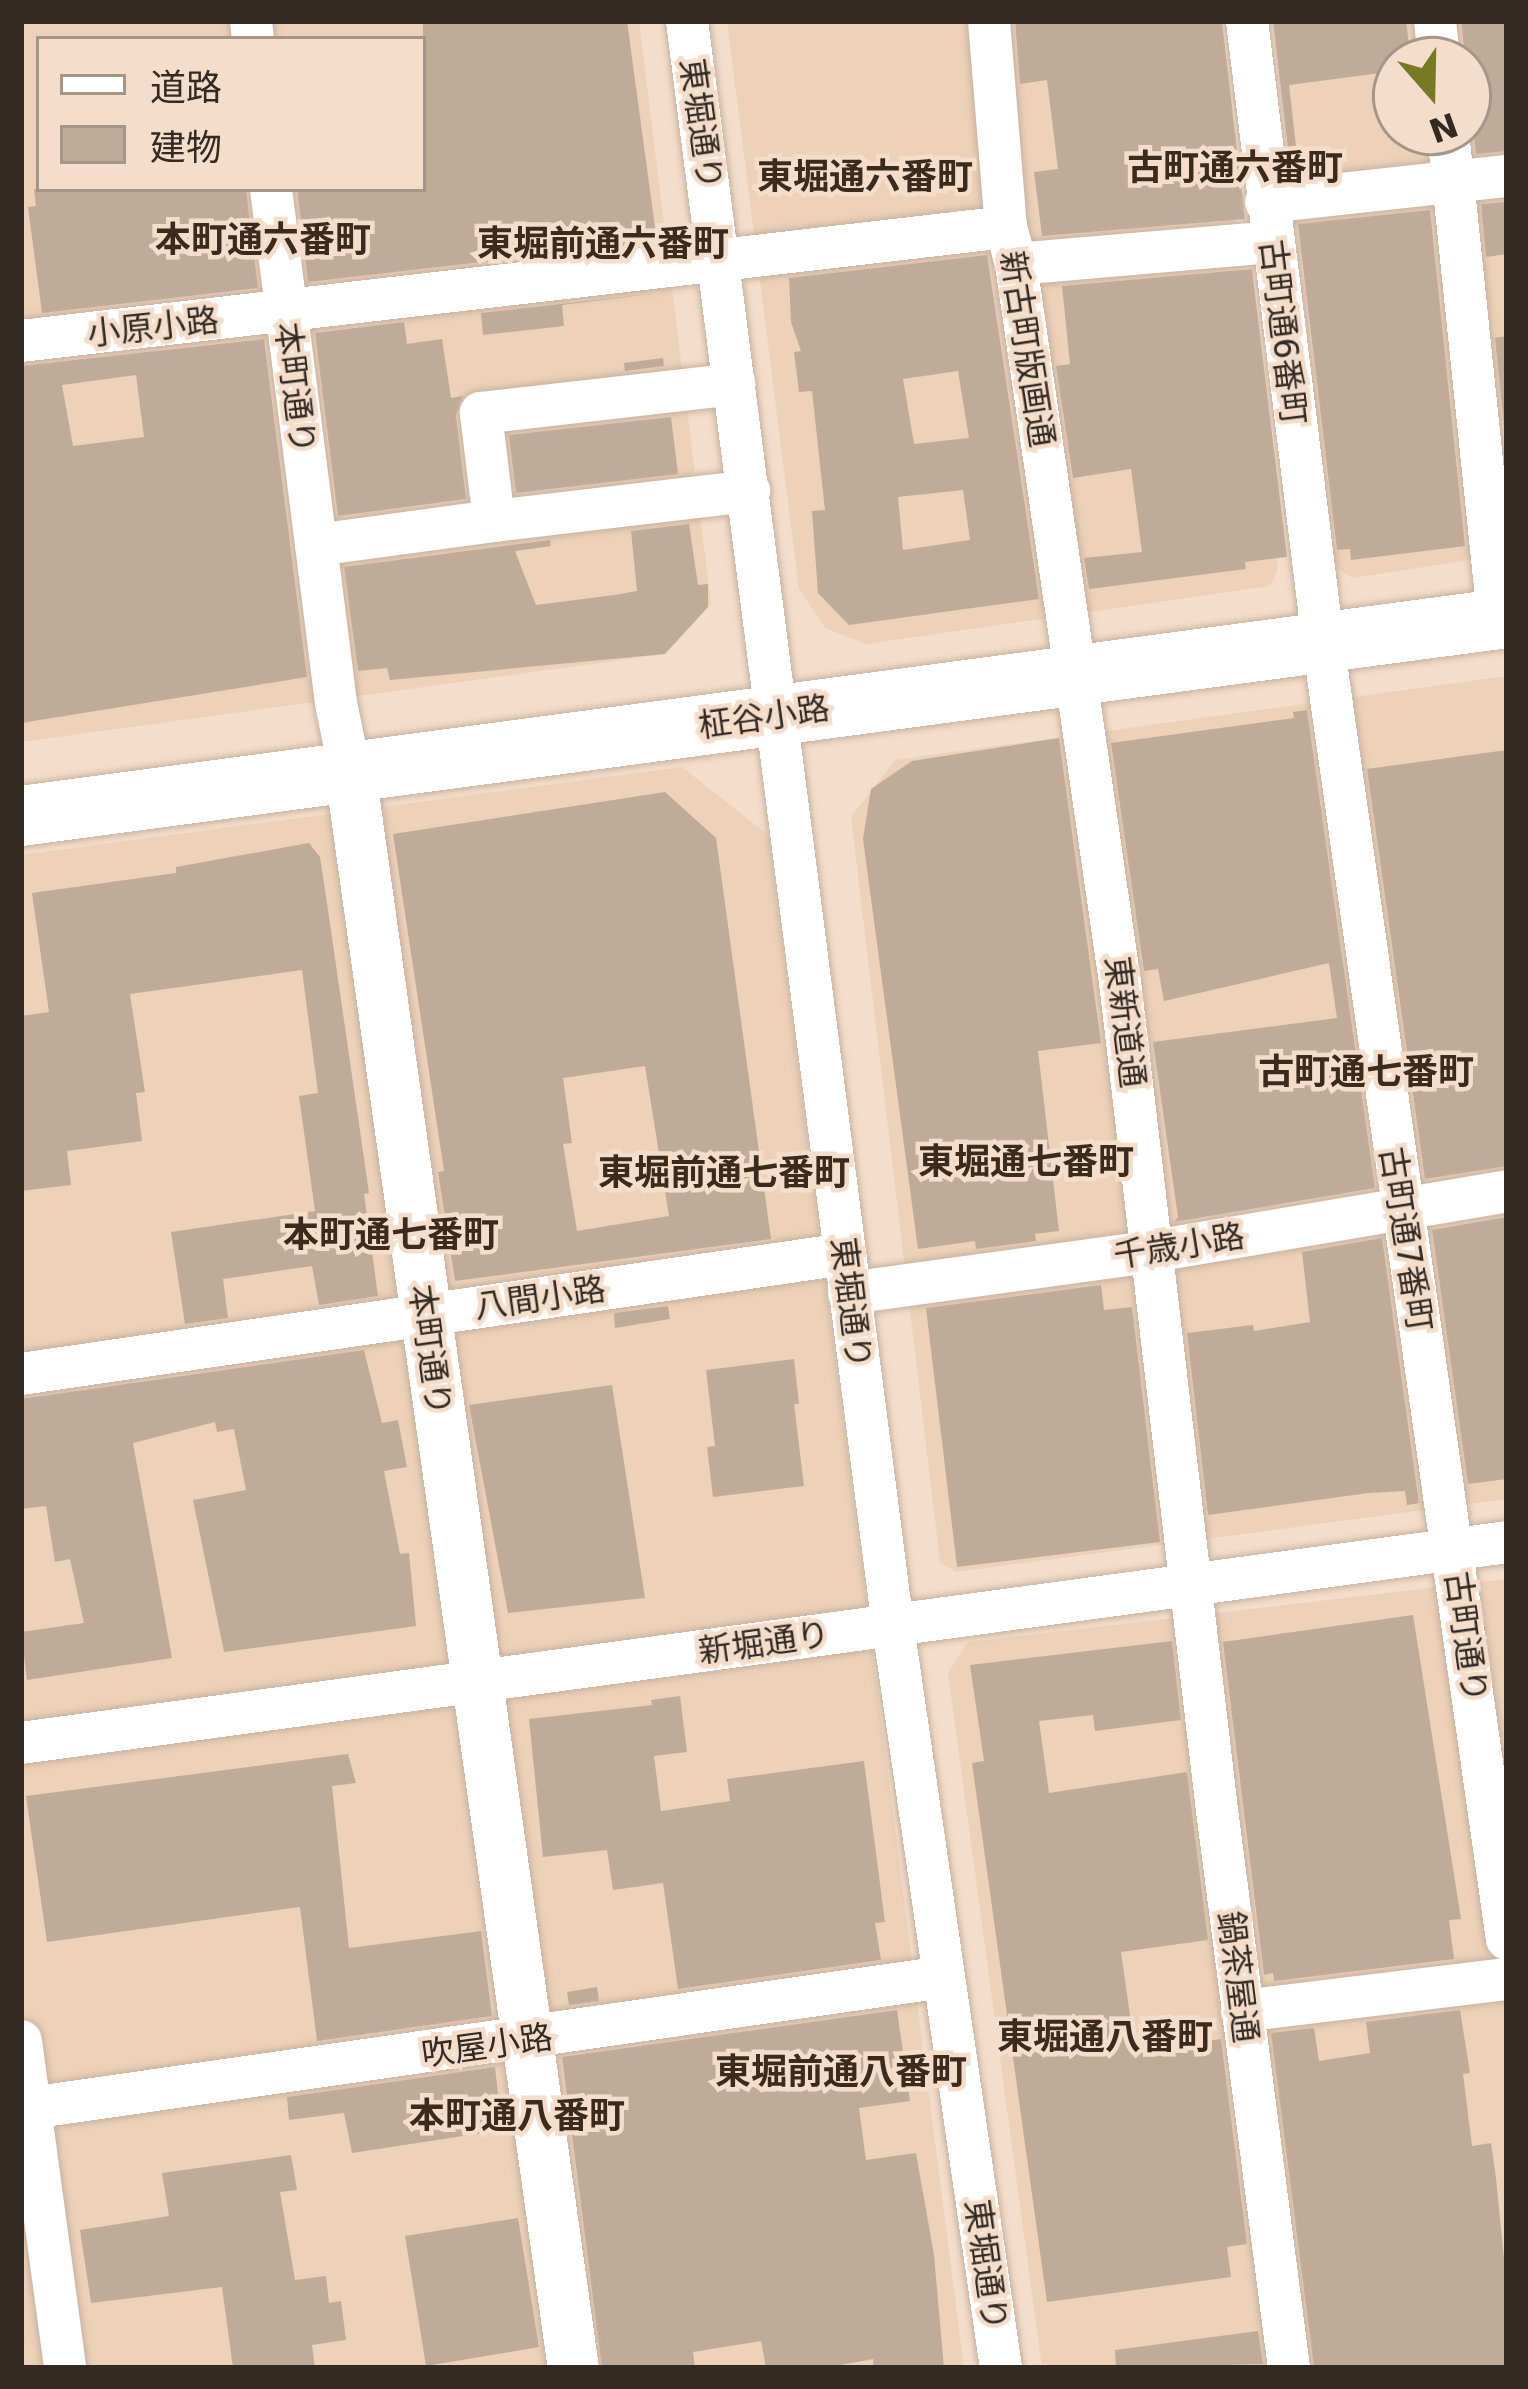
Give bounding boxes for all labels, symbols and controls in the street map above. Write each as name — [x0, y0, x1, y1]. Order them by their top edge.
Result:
legend — [36, 36, 426, 192]
north arrow — [1372, 36, 1492, 156]
street label: 東堀通り — [672, 56, 730, 192]
text: 道路 — [150, 67, 222, 108]
text: N — [1424, 104, 1463, 151]
text: 建物 — [150, 127, 222, 168]
district label: 古町通六番町 — [1127, 146, 1343, 190]
district label: 東堀通六番町 — [757, 155, 973, 199]
district label: 本町通六番町 — [155, 218, 371, 262]
district label: 東堀前通六番町 — [477, 222, 729, 266]
street label: 古町通6番町 — [1252, 237, 1314, 427]
street label: 新古町版画通 — [992, 248, 1062, 450]
street label: 小原小路 — [85, 300, 221, 354]
street label: 本町通り — [267, 320, 323, 456]
street label: 柾谷小路 — [696, 688, 832, 746]
street label: 東新道通 — [1097, 954, 1153, 1090]
district label: 古町通七番町 — [1258, 1050, 1474, 1094]
district label: 東堀通七番町 — [918, 1140, 1134, 1184]
street label: 古町通7番町 — [1372, 1144, 1440, 1334]
district label: 東堀前通七番町 — [598, 1151, 850, 1195]
district label: 本町通七番町 — [283, 1213, 499, 1257]
street label: 千歳小路 — [1111, 1216, 1247, 1276]
street label: 東堀通り — [823, 1235, 879, 1371]
street label: 八間小路 — [472, 1269, 608, 1327]
street label: 本町通り — [401, 1282, 459, 1418]
street label: 古町通り — [1437, 1569, 1495, 1705]
street label: 新堀通り — [696, 1614, 832, 1672]
street label: 鍋茶屋通 — [1210, 1909, 1266, 2045]
district label: 東堀通八番町 — [997, 2015, 1213, 2059]
street label: 吹屋小路 — [419, 2017, 555, 2075]
district label: 東堀前通八番町 — [715, 2050, 967, 2094]
district label: 本町通八番町 — [409, 2094, 625, 2138]
street label: 東堀通り — [957, 2197, 1015, 2333]

